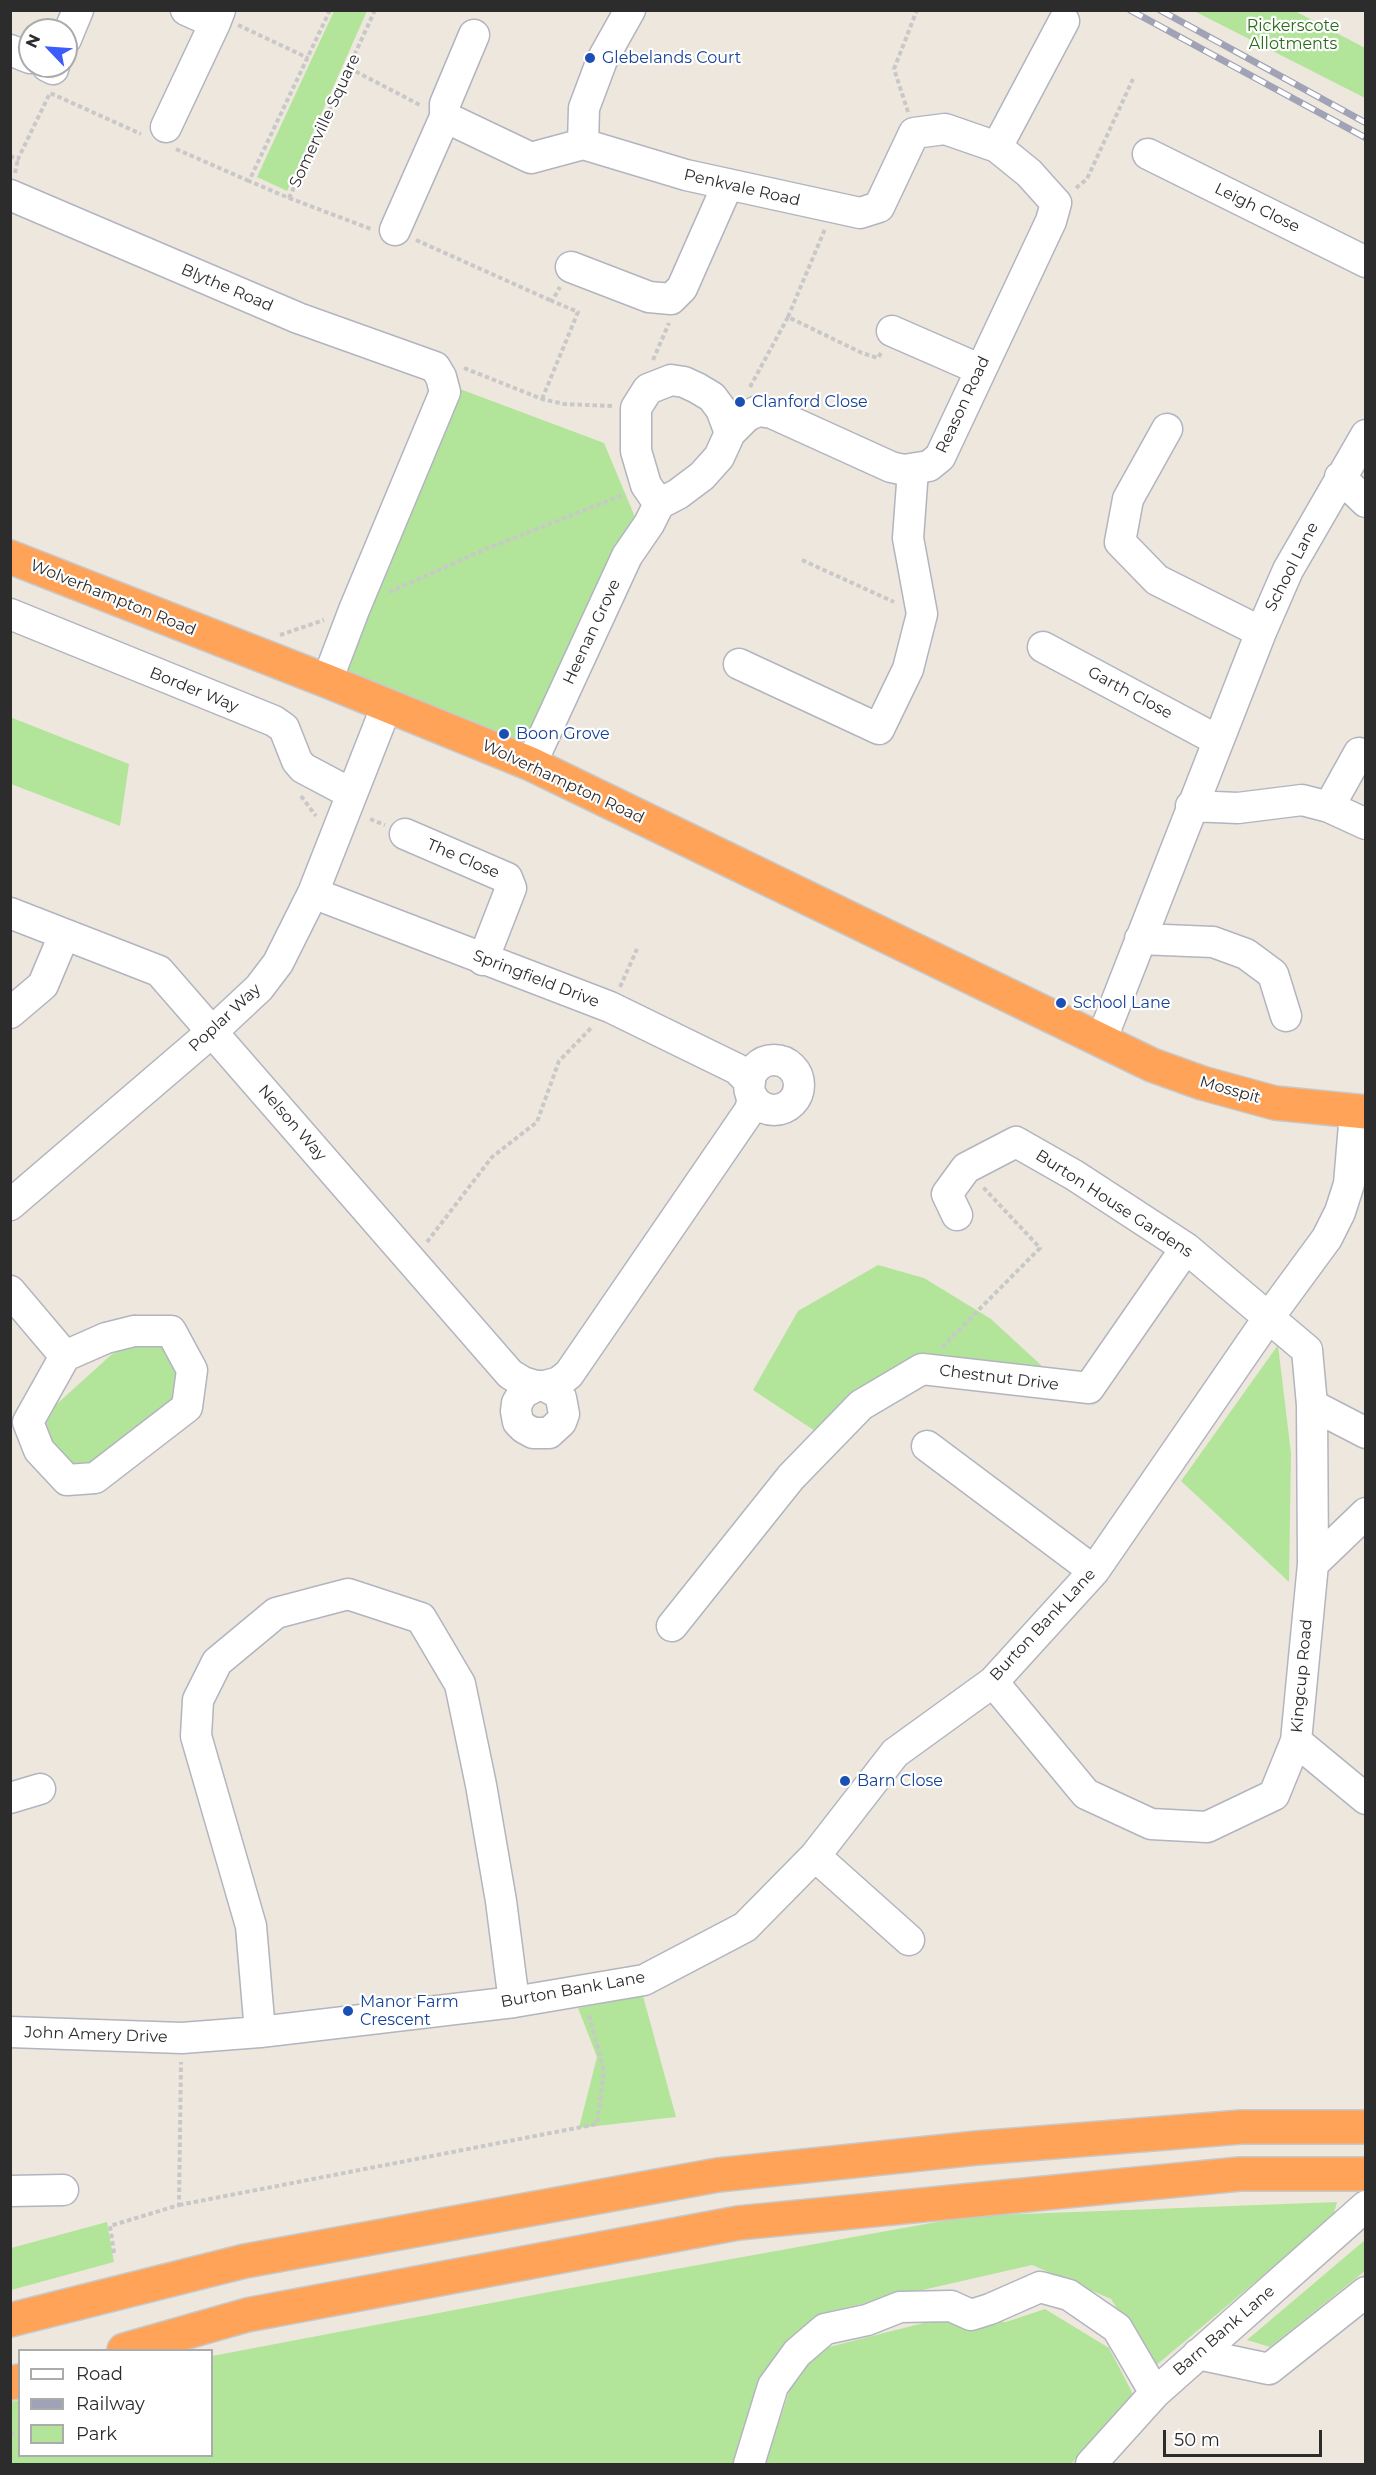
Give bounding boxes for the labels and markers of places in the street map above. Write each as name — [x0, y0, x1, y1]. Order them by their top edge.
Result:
place label: Glebelands Court — [602, 48, 741, 68]
marker: Glebelands Court — [583, 51, 597, 65]
place label: Clanford Close — [752, 392, 868, 412]
marker: Clanford Close — [733, 395, 747, 409]
place label: Boon Grove — [516, 724, 610, 744]
marker: Boon Grove — [497, 727, 511, 741]
place label: School Lane — [1073, 993, 1170, 1013]
marker: School Lane — [1054, 996, 1068, 1010]
place label: Barn Close — [857, 1771, 943, 1791]
marker: Barn Close — [838, 1774, 852, 1788]
place label: Manor Farm Crescent — [360, 1992, 459, 2030]
marker: Manor Farm Crescent — [341, 2004, 355, 2018]

